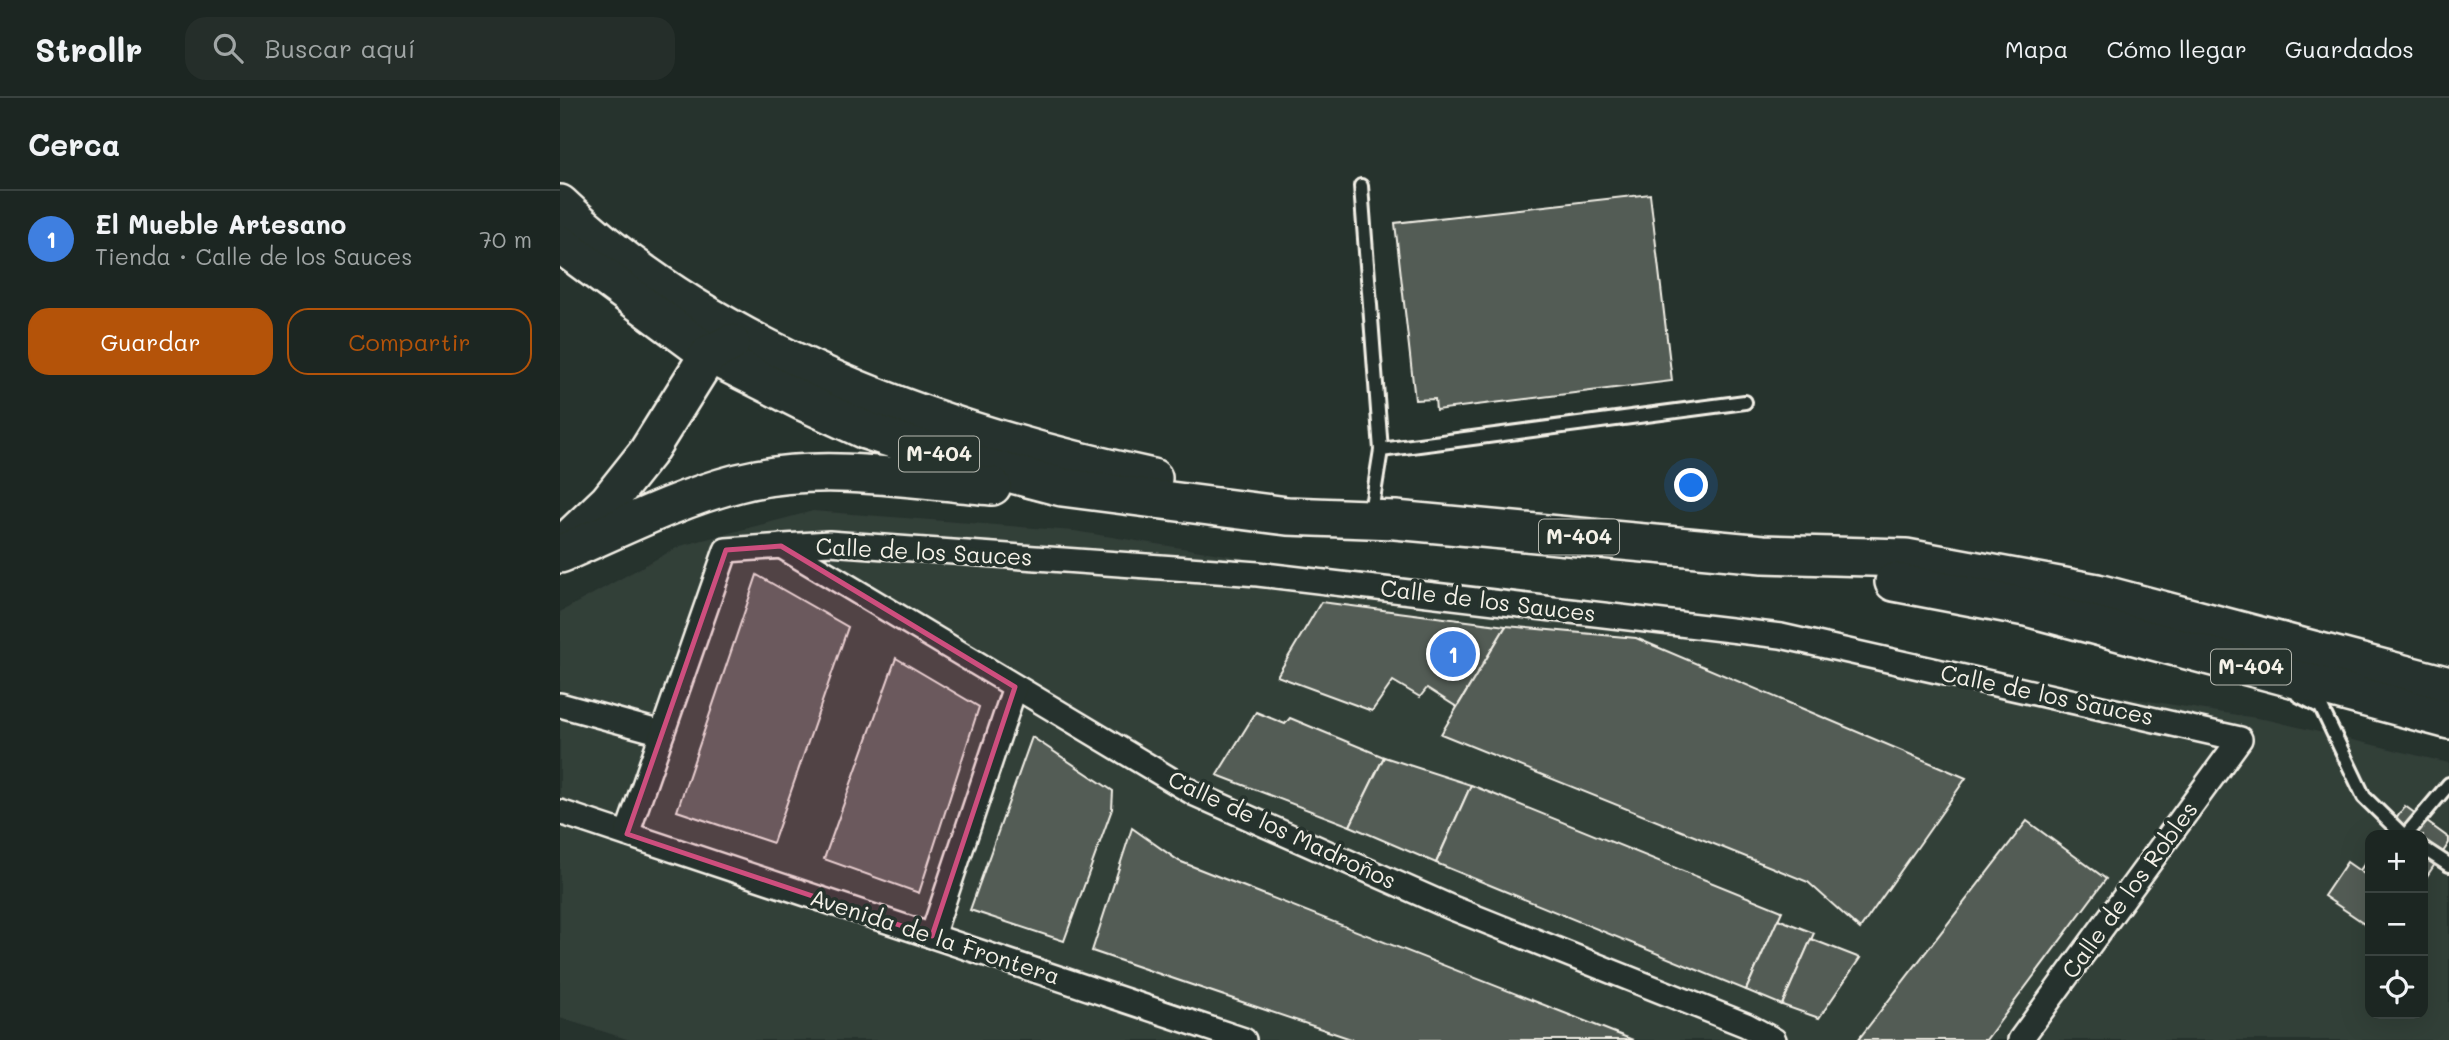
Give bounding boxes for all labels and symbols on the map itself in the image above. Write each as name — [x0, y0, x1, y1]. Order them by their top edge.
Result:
road number: M-404 — [899, 436, 979, 472]
your location — [1674, 468, 1708, 502]
road number: M-404 — [1539, 520, 1619, 555]
street label: Calle de los Sauces — [815, 530, 1033, 572]
street label: Calle de los Sauces — [1379, 572, 1598, 628]
pin: 1 — [1430, 628, 1476, 680]
road number: M-404 — [2211, 650, 2291, 684]
street label: Calle de los Sauces — [1938, 657, 2156, 731]
street label: Calle de los Madroños — [1164, 763, 1401, 895]
street label: Calle de los Robles — [2055, 795, 2204, 984]
street label: Avenida de la Frontera — [807, 881, 1064, 991]

